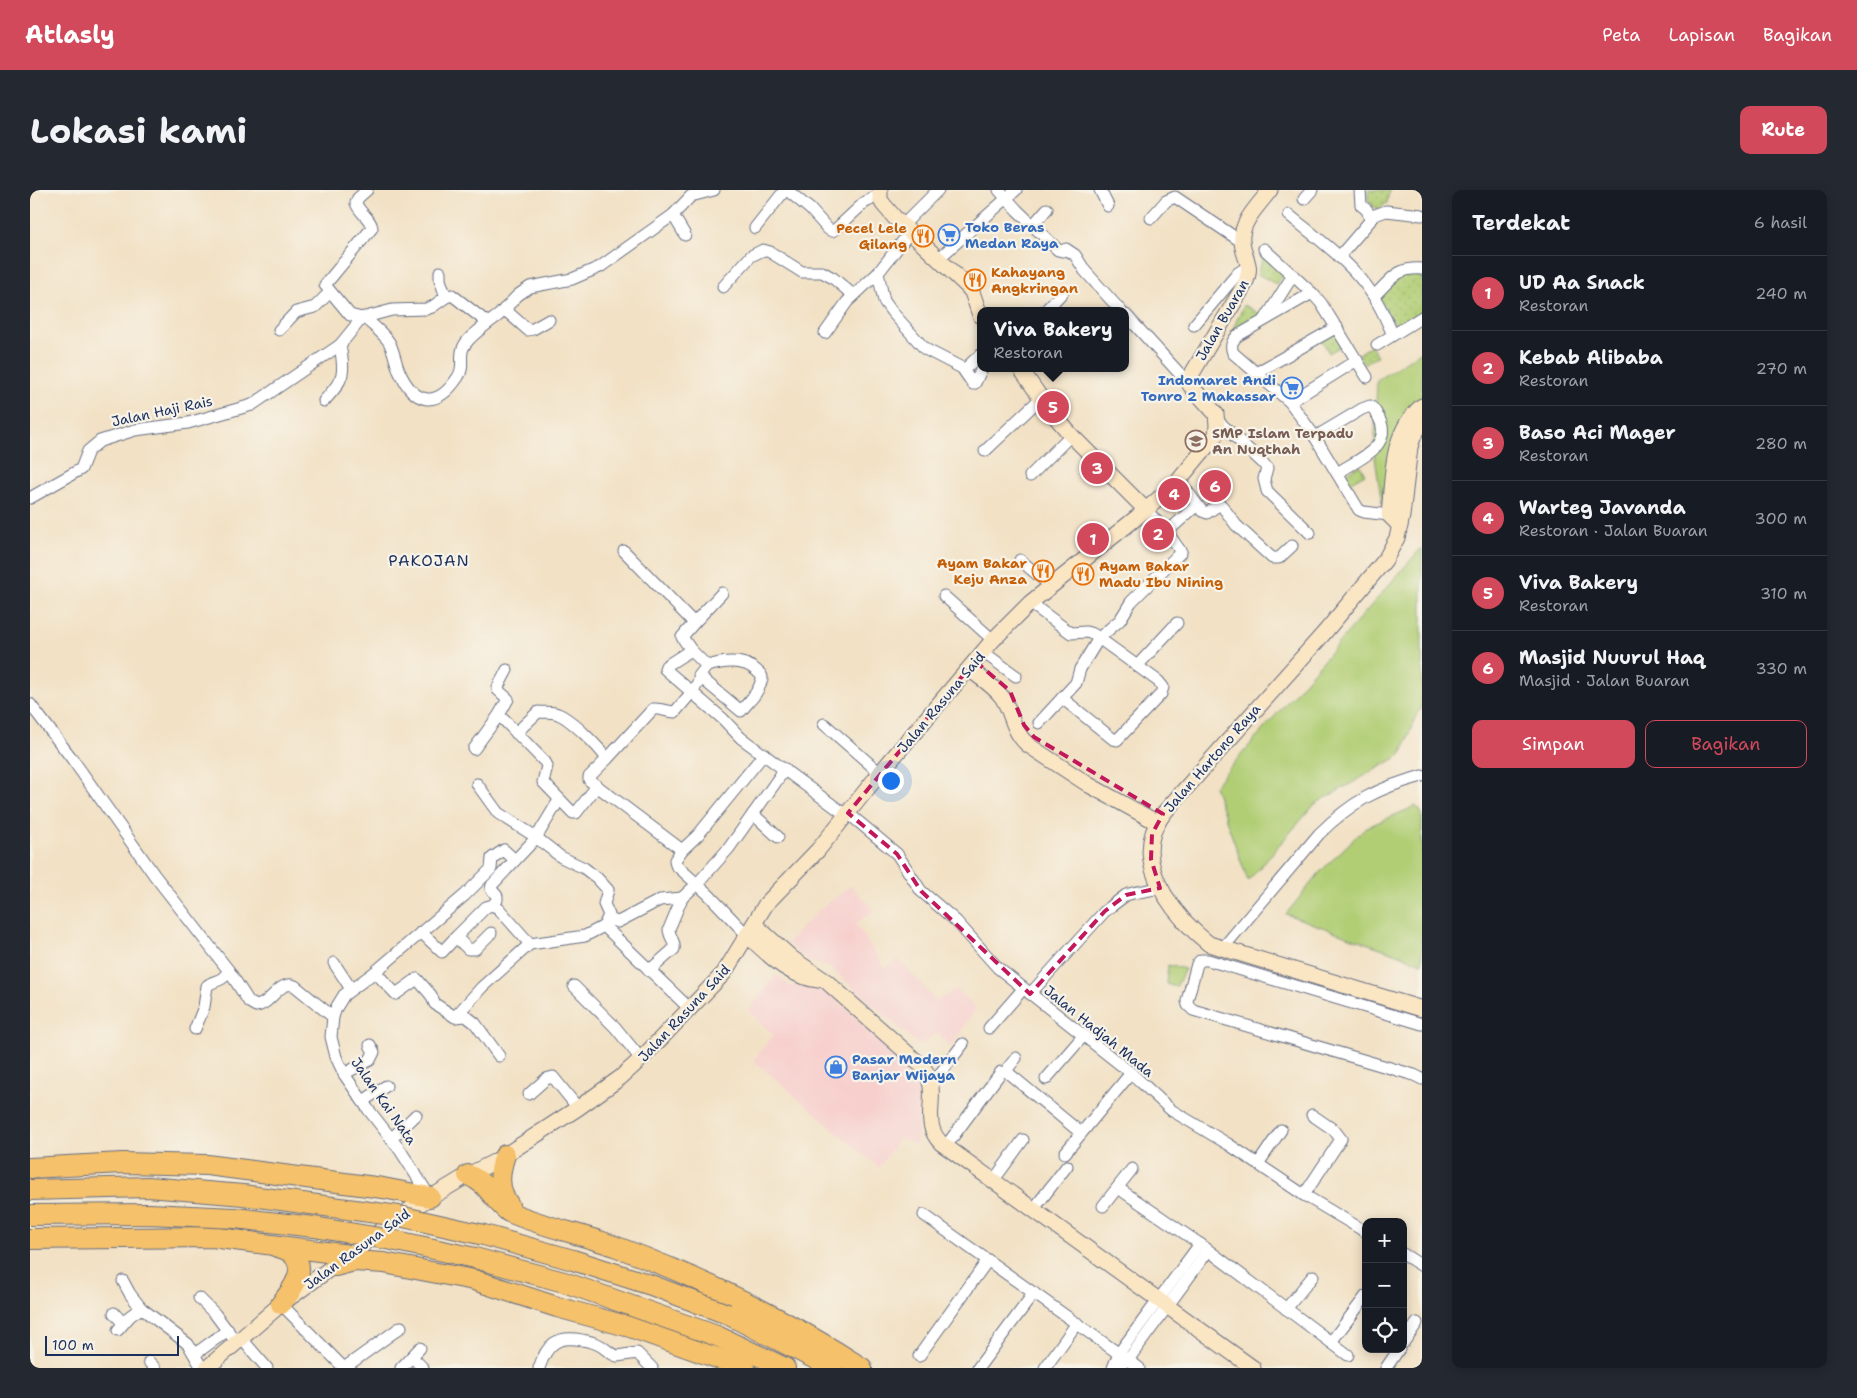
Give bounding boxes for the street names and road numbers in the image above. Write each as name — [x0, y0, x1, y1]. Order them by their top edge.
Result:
street label: Jalan Buaran — [1192, 276, 1253, 364]
street label: Jalan Haji Rais — [110, 391, 214, 430]
street label: Jalan Rasuna Said — [893, 648, 989, 756]
street label: Jalan Hartono Raya — [1160, 700, 1264, 816]
street label: Jalan Rasuna Said — [634, 960, 734, 1066]
street label: Jalan Hadjah Mada — [1040, 981, 1158, 1081]
street label: Jalan Kai Nata — [347, 1054, 421, 1148]
street label: Jalan Rasuna Said — [300, 1204, 414, 1294]

